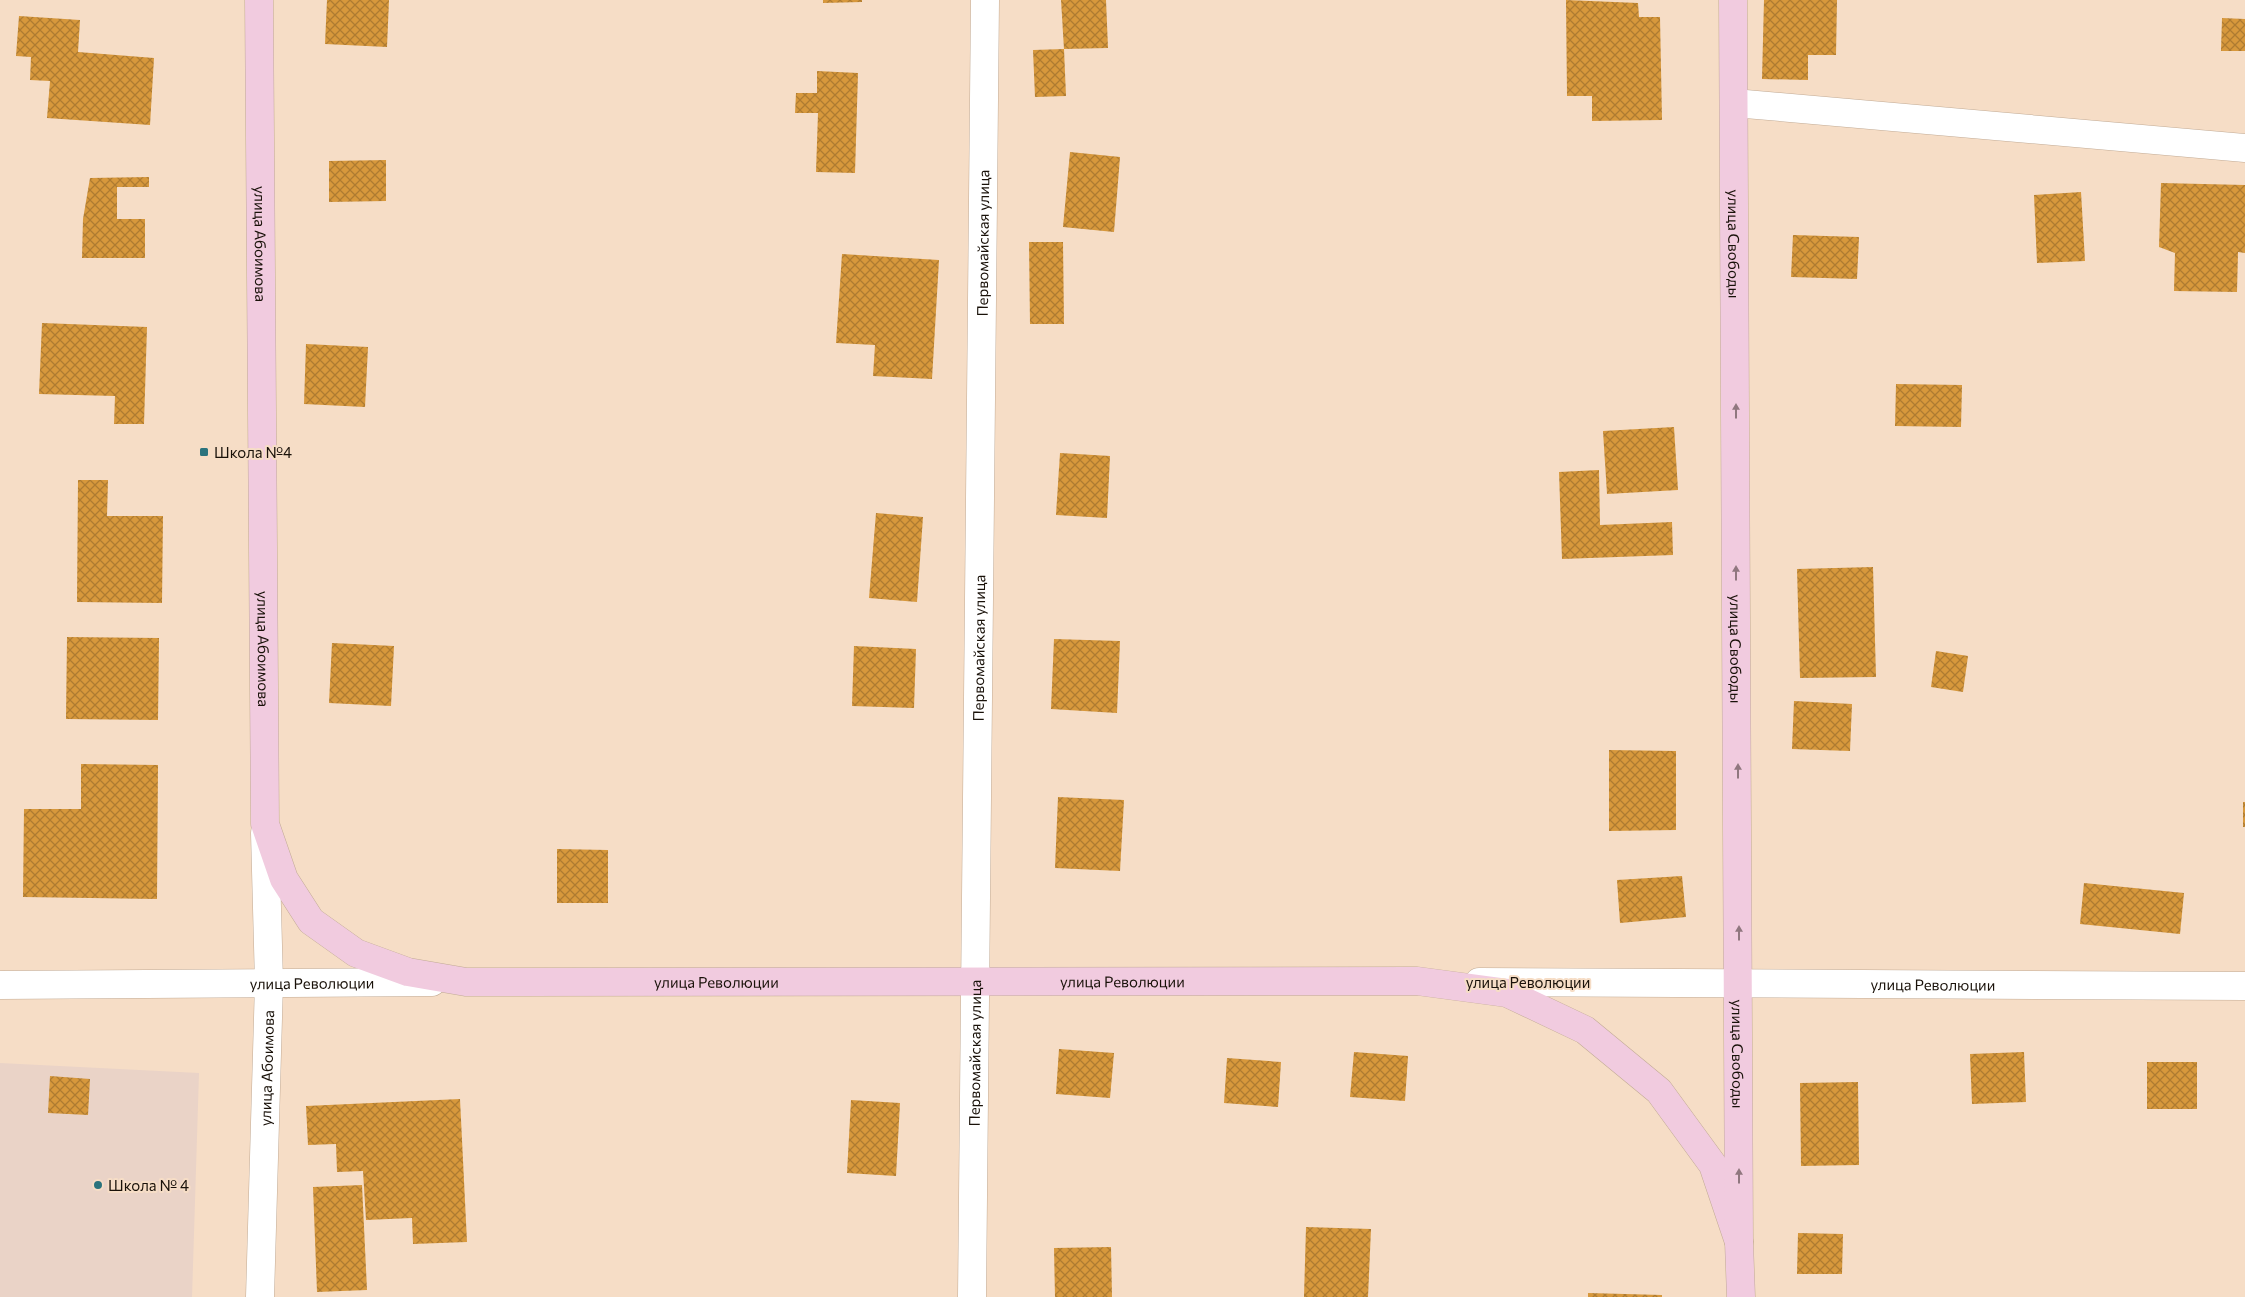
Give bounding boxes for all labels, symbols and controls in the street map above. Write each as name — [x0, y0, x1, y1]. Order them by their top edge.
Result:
street label: Первомайская улица — [973, 169, 992, 317]
street label: улица Абоимова — [251, 186, 270, 302]
street label: улица Свободы — [1725, 190, 1743, 298]
one-way arrow — [1731, 403, 1739, 419]
place label: Школа №4 — [214, 443, 292, 461]
marker: Школа №4 — [198, 446, 210, 458]
one-way arrow — [1732, 565, 1740, 581]
street label: Первомайская улица — [969, 574, 988, 722]
street label: улица Абоимова — [254, 591, 273, 707]
street label: улица Свободы — [1727, 595, 1745, 703]
one-way arrow — [1734, 763, 1742, 779]
one-way arrow — [1735, 925, 1743, 941]
street label: улица Революции — [1060, 972, 1185, 990]
street label: улица Революции — [250, 973, 374, 992]
street label: улица Революции — [654, 973, 779, 991]
street label: улица Революции — [1466, 973, 1590, 991]
street label: улица Революции — [1871, 975, 1995, 994]
street label: Первомайская улица — [965, 979, 984, 1127]
street label: улица Свободы — [1729, 1000, 1747, 1108]
street label: улица Абоимова — [256, 1010, 277, 1126]
one-way arrow — [1735, 1168, 1743, 1184]
place label: Школа № 4 — [108, 1176, 189, 1194]
marker: Школа № 4 — [92, 1179, 104, 1191]

